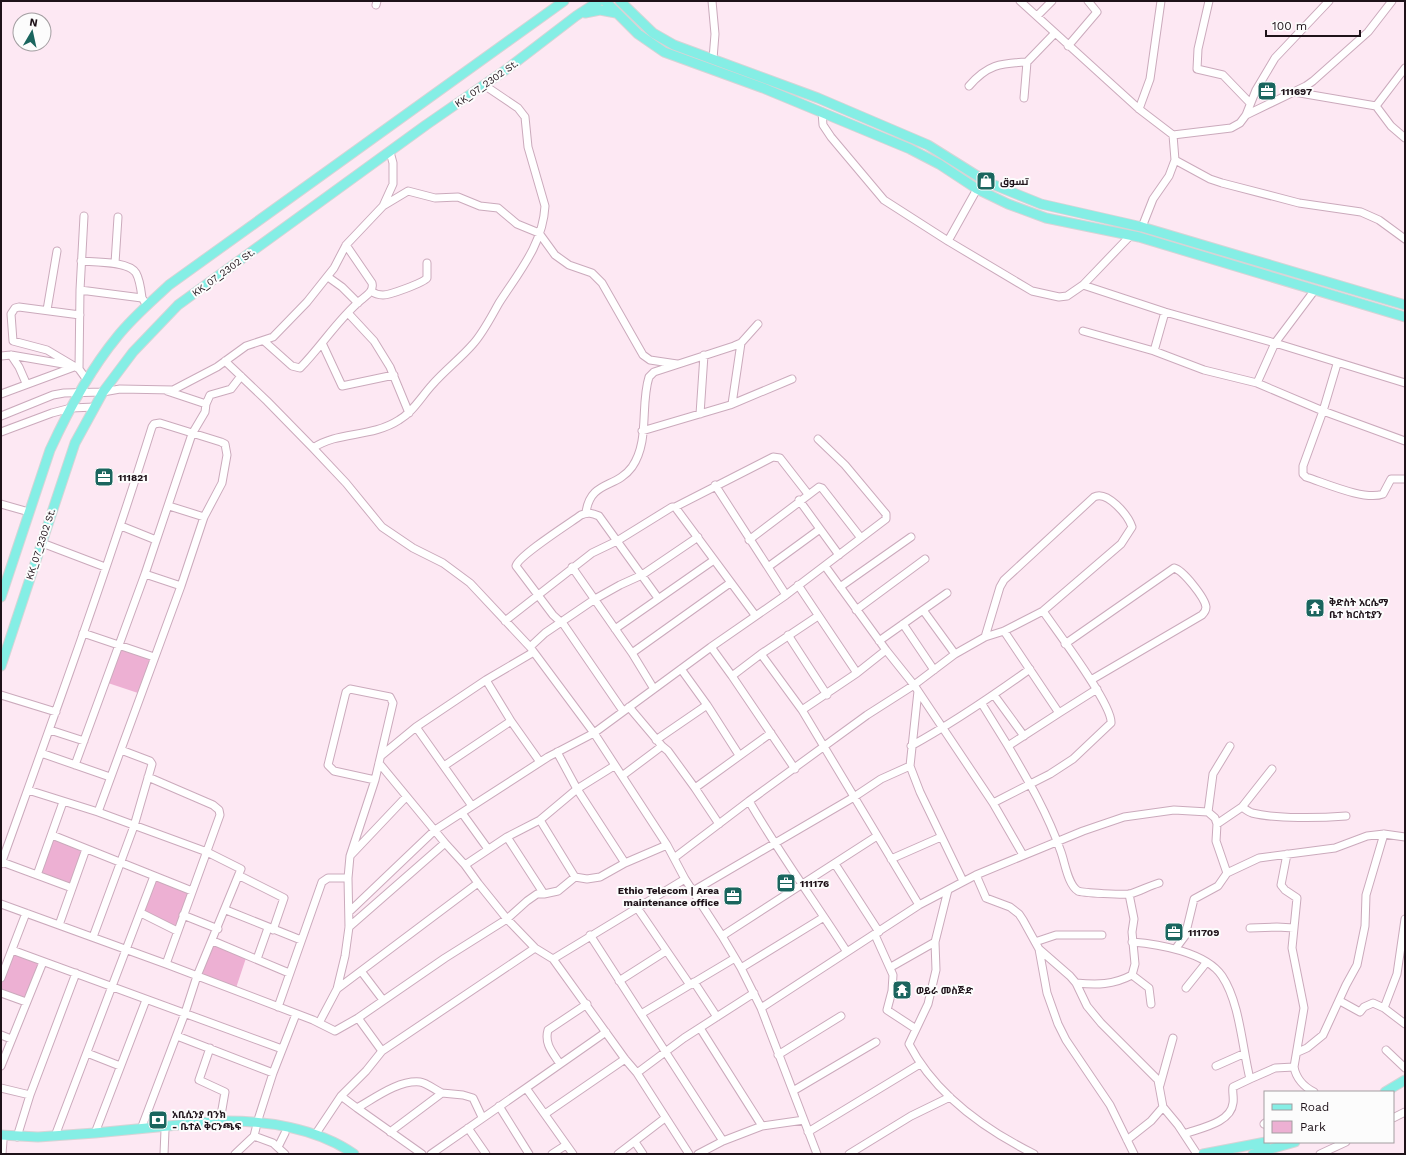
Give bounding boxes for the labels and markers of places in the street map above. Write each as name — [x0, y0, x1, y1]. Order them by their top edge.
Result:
office icon: 111697 — [1256, 80, 1278, 102]
place label: 111697 — [1281, 86, 1312, 97]
shop icon: تسوق — [975, 170, 997, 192]
place label: تسوق — [1000, 176, 1029, 188]
office icon: 111821 — [93, 466, 115, 488]
place label: 111821 — [118, 472, 147, 483]
temple icon: ቅድስት አርሴማ ቤተ ክርስቲያን — [1304, 597, 1326, 619]
place label: ቅድስት አርሴማ ቤተ ክርስቲያን — [1329, 597, 1388, 620]
office icon: 111176 — [775, 872, 797, 894]
place label: 111176 — [800, 878, 829, 889]
place label: Ethio Telecom | Area maintenance office — [618, 885, 719, 908]
office icon: Ethio Telecom | Area maintenance office — [722, 885, 744, 907]
office icon: 111709 — [1163, 921, 1185, 943]
place label: 111709 — [1188, 927, 1219, 938]
temple icon: ወይራ መስጅድ — [891, 979, 913, 1001]
place label: ወይራ መስጅድ — [916, 985, 973, 996]
bank icon: አቢሲንያ ባንክ - ቤተል ቅርንጫፍ — [147, 1109, 169, 1131]
place label: አቢሲንያ ባንክ - ቤተል ቅርንጫፍ — [172, 1109, 241, 1132]

